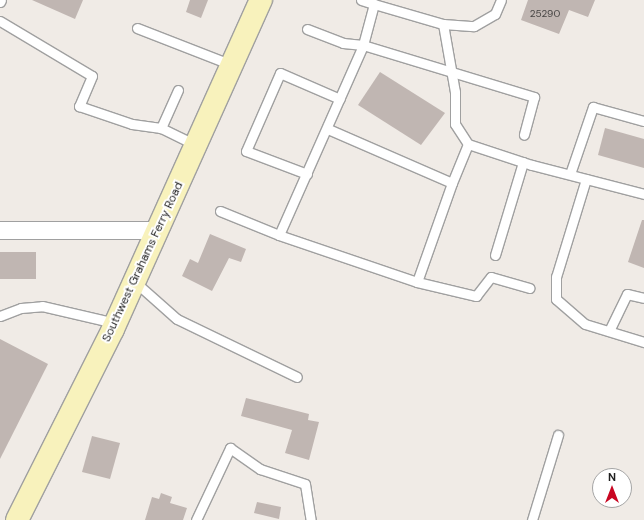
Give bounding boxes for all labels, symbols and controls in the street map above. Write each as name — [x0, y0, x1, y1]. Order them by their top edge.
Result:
house number: 25290 — [530, 8, 560, 20]
street label: Southwest Grahams Ferry Road — [99, 180, 187, 344]
north arrow — [592, 468, 632, 508]
text: N — [608, 470, 616, 484]

